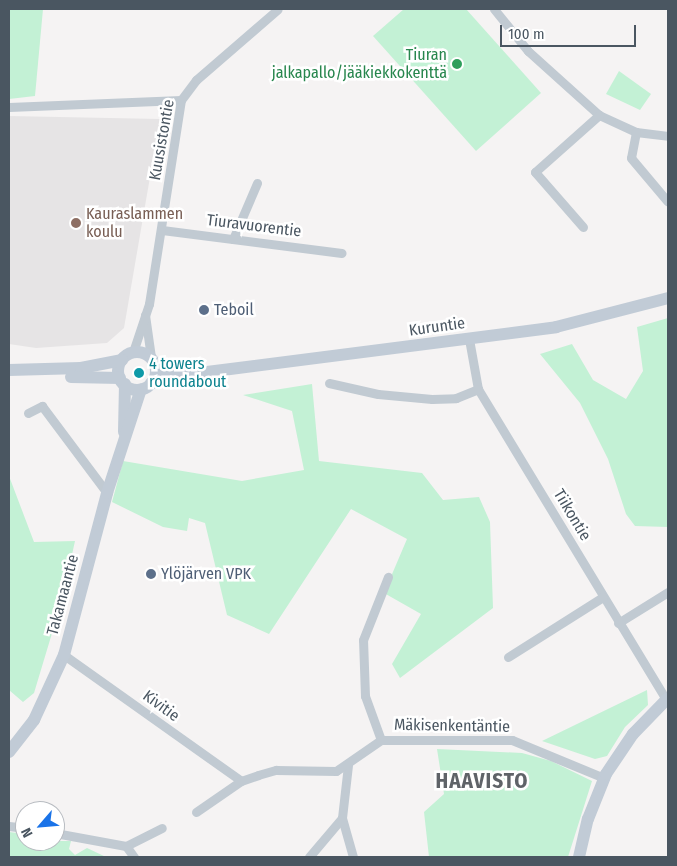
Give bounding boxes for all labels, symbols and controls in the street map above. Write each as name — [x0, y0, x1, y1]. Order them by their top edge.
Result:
scale bar — [502, 15, 638, 47]
text: 100 m — [508, 25, 545, 43]
place label: Tiuran jalkapallo/jääkiekkokenttä — [272, 45, 447, 83]
marker: Tiuran jalkapallo/jääkiekkokenttä — [451, 58, 463, 70]
street label: Kuusistontie — [145, 98, 179, 182]
place label: Kauraslammen koulu — [86, 204, 183, 242]
street label: Tiuravuorentie — [206, 211, 302, 241]
marker: Kauraslammen koulu — [70, 217, 82, 229]
place label: Teboil — [214, 300, 254, 320]
marker: Teboil — [198, 304, 210, 316]
street label: Kuruntie — [408, 314, 466, 340]
place label: 4 towers roundabout — [149, 354, 226, 392]
marker: 4 towers roundabout — [133, 367, 145, 379]
street label: Tiikontie — [549, 486, 595, 544]
street label: Takamaantie — [43, 552, 83, 638]
place label: Ylöjärven VPK — [161, 564, 251, 584]
marker: Ylöjärven VPK — [145, 568, 157, 580]
street label: Kivitie — [139, 686, 183, 726]
street label: Mäkisenkentäntie — [394, 715, 510, 737]
district label: HAAVISTO — [435, 768, 529, 794]
north arrow — [15, 801, 65, 851]
text: N — [18, 825, 37, 840]

